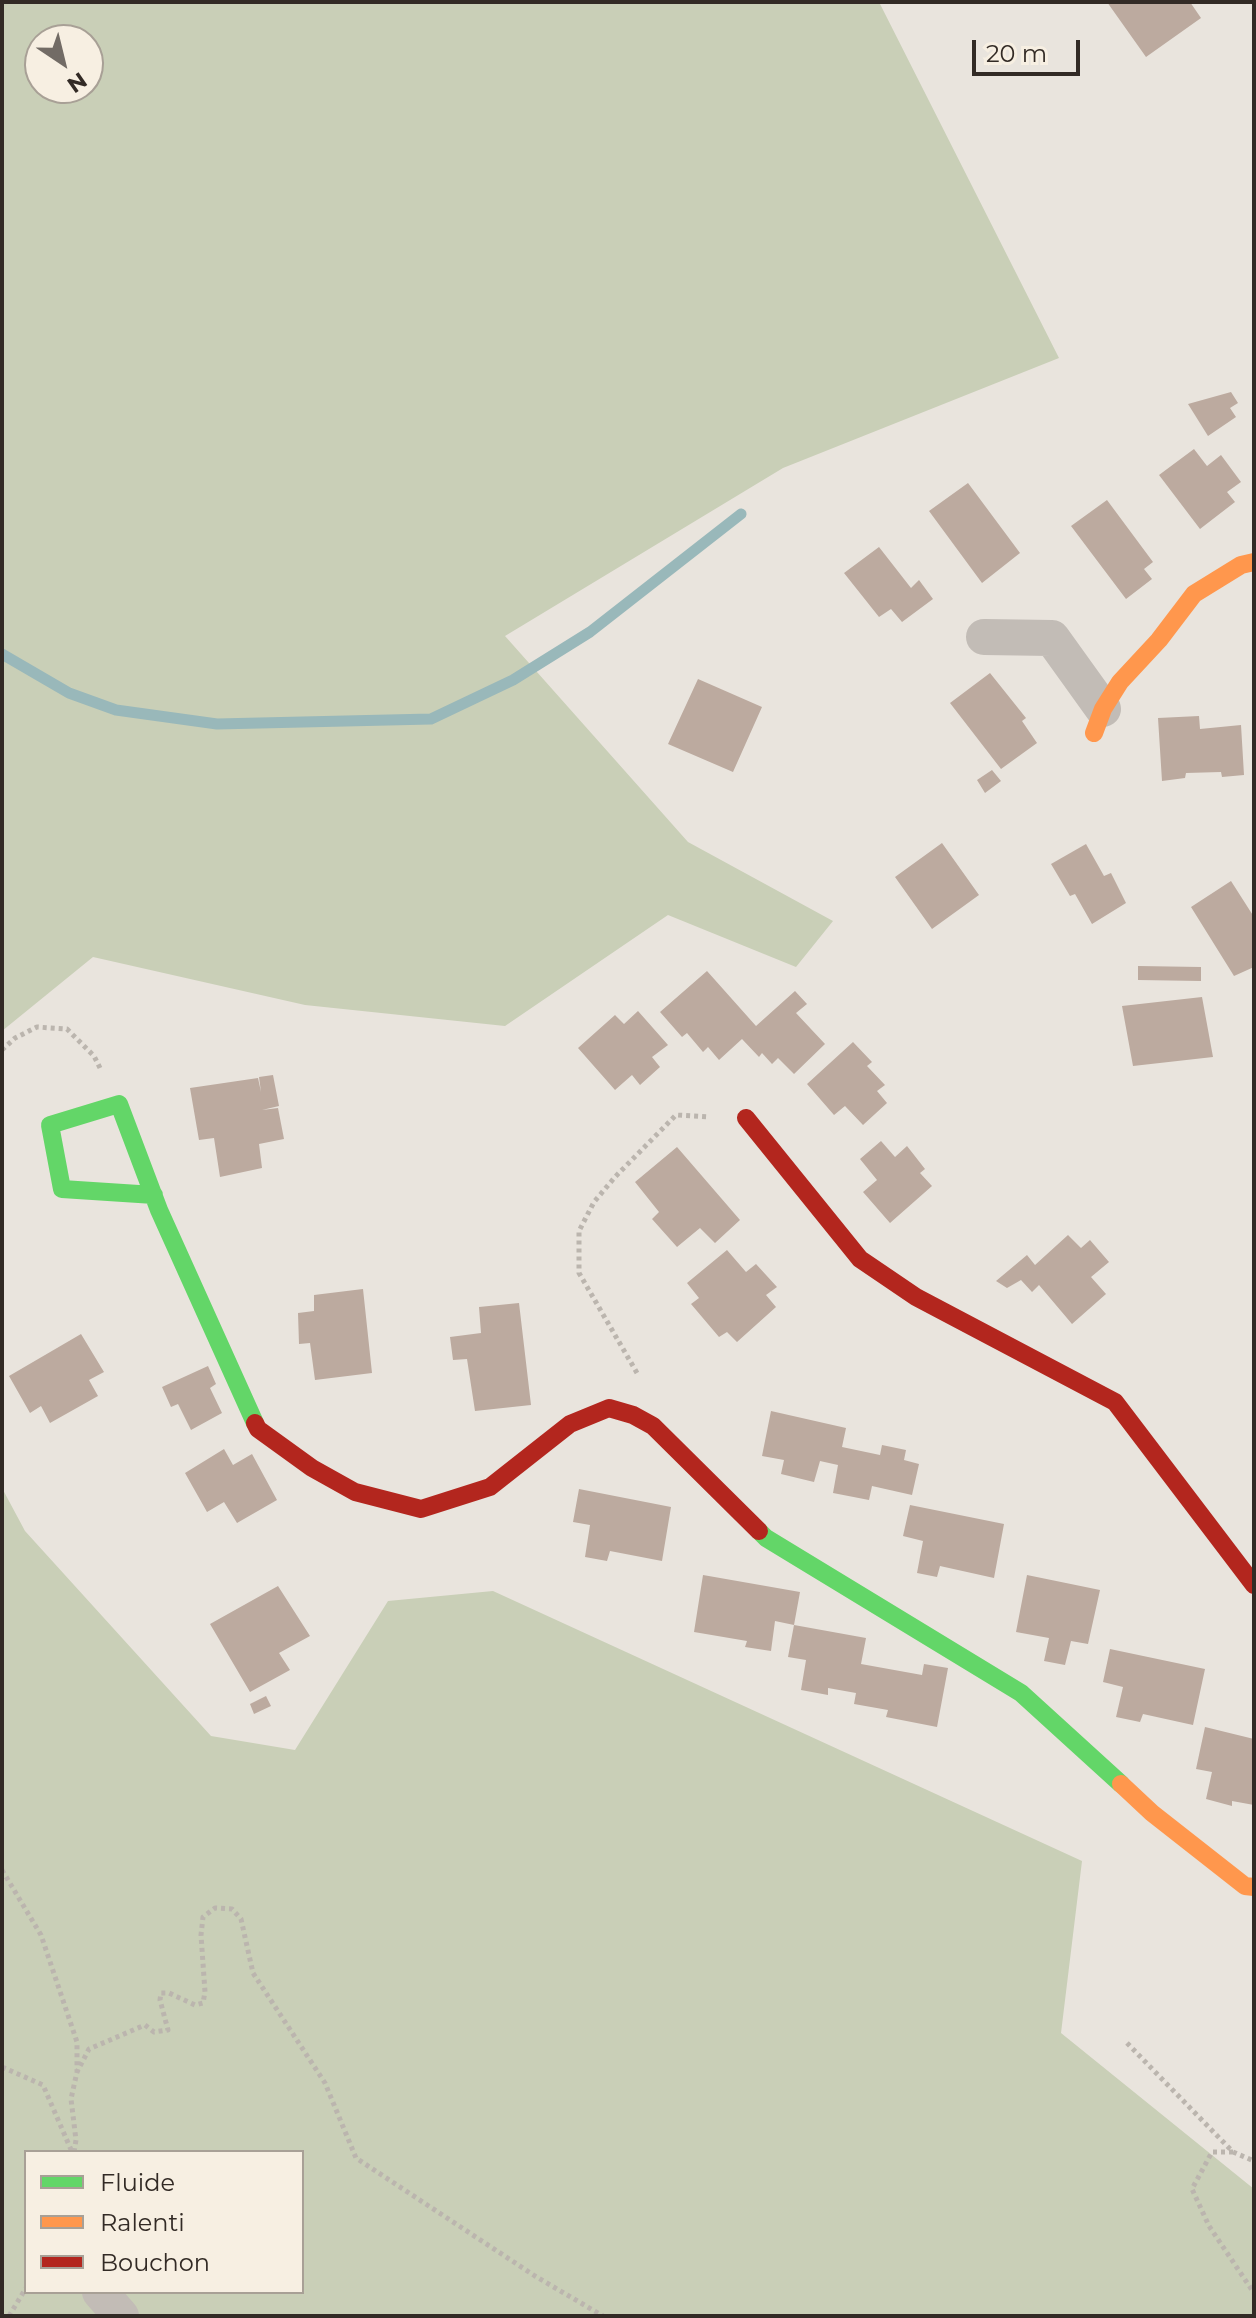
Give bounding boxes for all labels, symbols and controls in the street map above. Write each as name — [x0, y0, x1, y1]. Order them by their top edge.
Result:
north arrow — [24, 24, 104, 104]
scale bar — [976, 24, 1084, 74]
text: 20 m — [986, 39, 1047, 68]
text: N — [62, 66, 92, 99]
legend — [24, 2150, 304, 2294]
text: Fluide — [100, 2168, 175, 2197]
text: Ralenti — [100, 2208, 185, 2237]
text: Bouchon — [100, 2248, 210, 2277]

